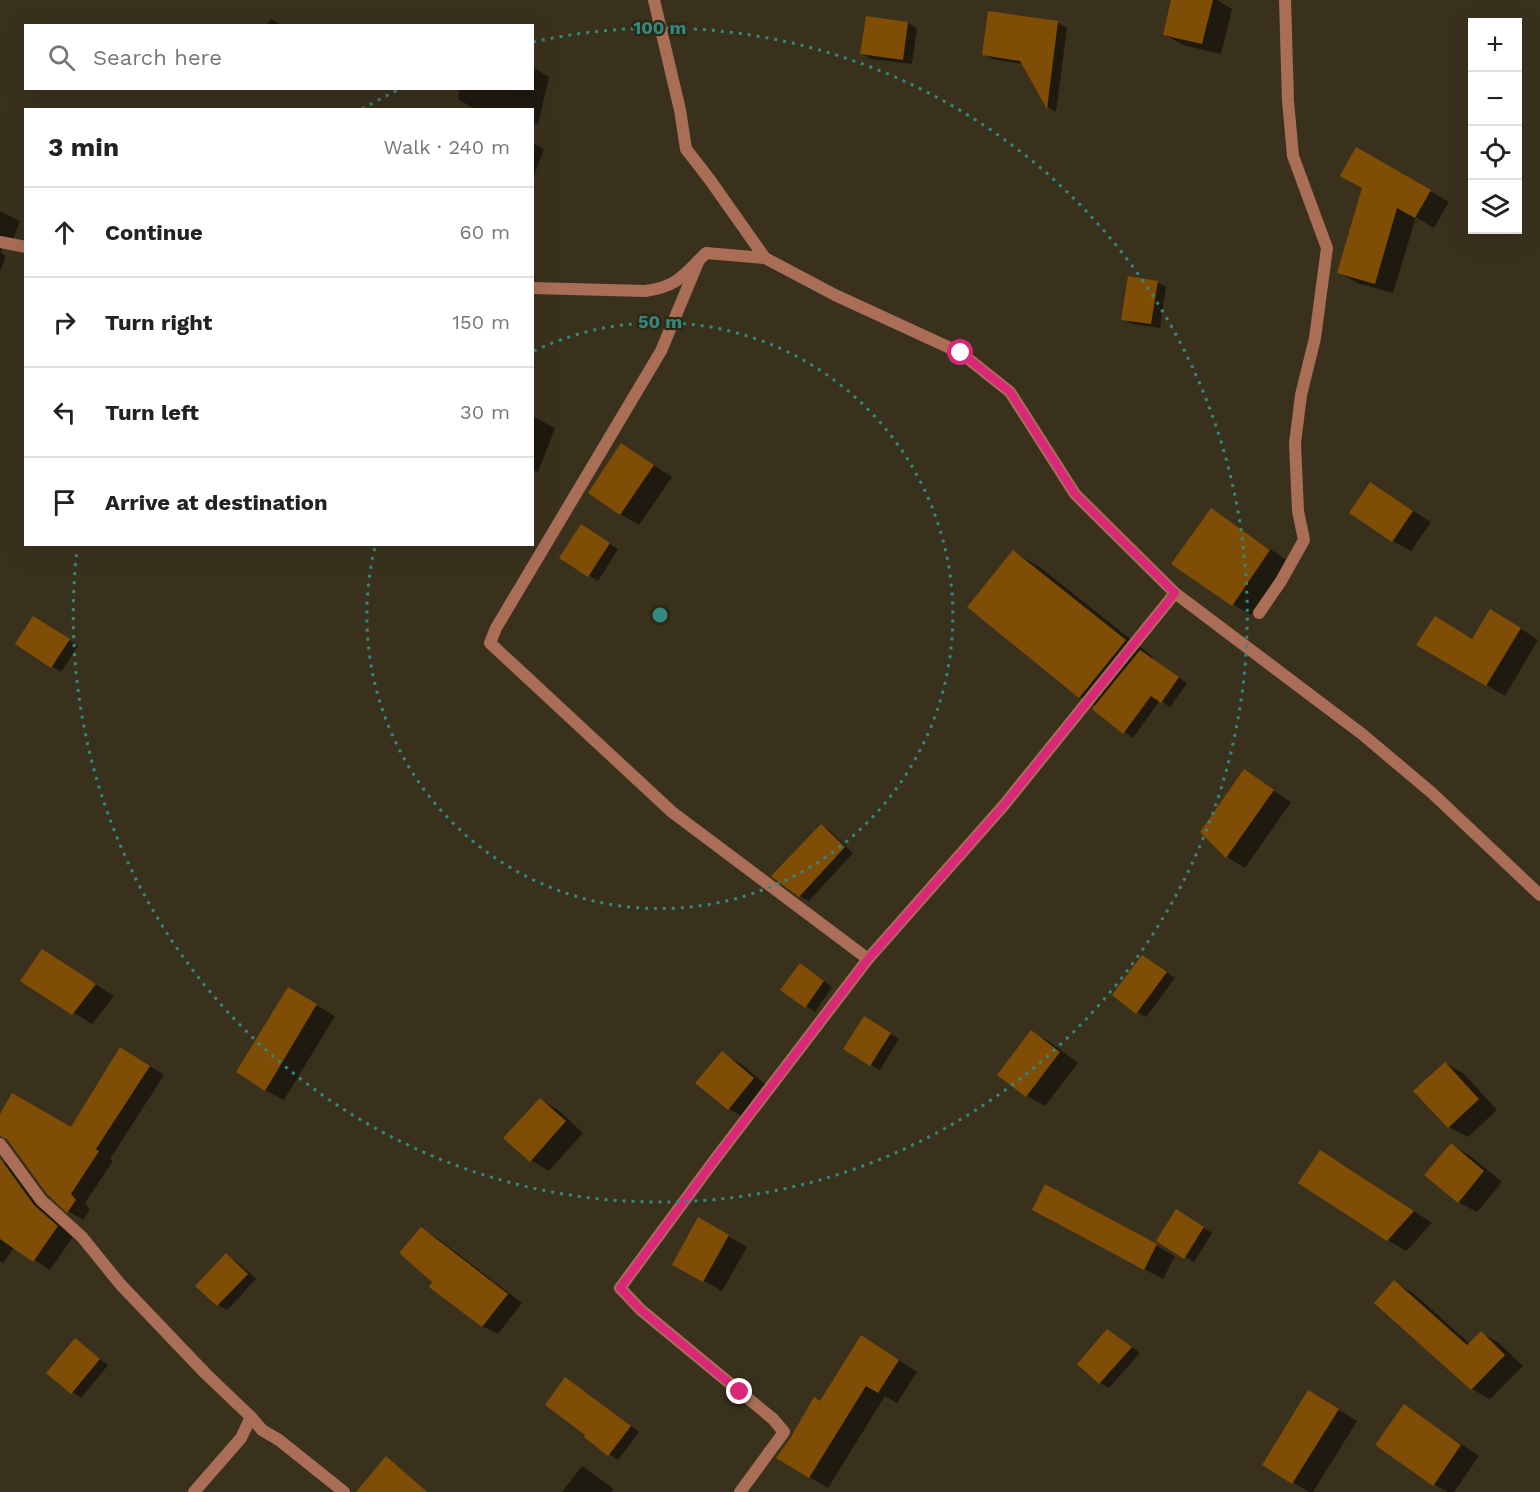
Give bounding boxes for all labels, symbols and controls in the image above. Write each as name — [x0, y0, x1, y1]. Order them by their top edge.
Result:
text: 100 m — [633, 17, 687, 38]
map controls — [1468, 18, 1522, 234]
button: + — [1468, 18, 1522, 72]
search box — [24, 24, 534, 90]
icon: search — [45, 41, 78, 74]
text: Search here — [93, 45, 222, 70]
button: − — [1468, 72, 1522, 126]
button: locate — [1468, 126, 1522, 180]
text: 3 min — [48, 132, 119, 162]
text: Walk · 240 m — [383, 135, 510, 159]
button: layers — [1468, 180, 1522, 234]
icon: ahead — [48, 216, 81, 249]
text: Continue — [105, 220, 203, 245]
text: 60 m — [460, 220, 510, 244]
icon: right — [48, 306, 81, 339]
text: Turn right — [105, 310, 212, 335]
text: 150 m — [452, 310, 510, 334]
text: 50 m — [638, 311, 682, 332]
route start — [947, 339, 973, 365]
icon: left — [48, 396, 81, 429]
text: Turn left — [105, 400, 199, 425]
text: 30 m — [460, 400, 510, 424]
icon: arrive — [48, 486, 81, 519]
text: Arrive at destination — [105, 490, 328, 515]
centre of rings — [650, 605, 670, 625]
route end — [726, 1378, 752, 1404]

